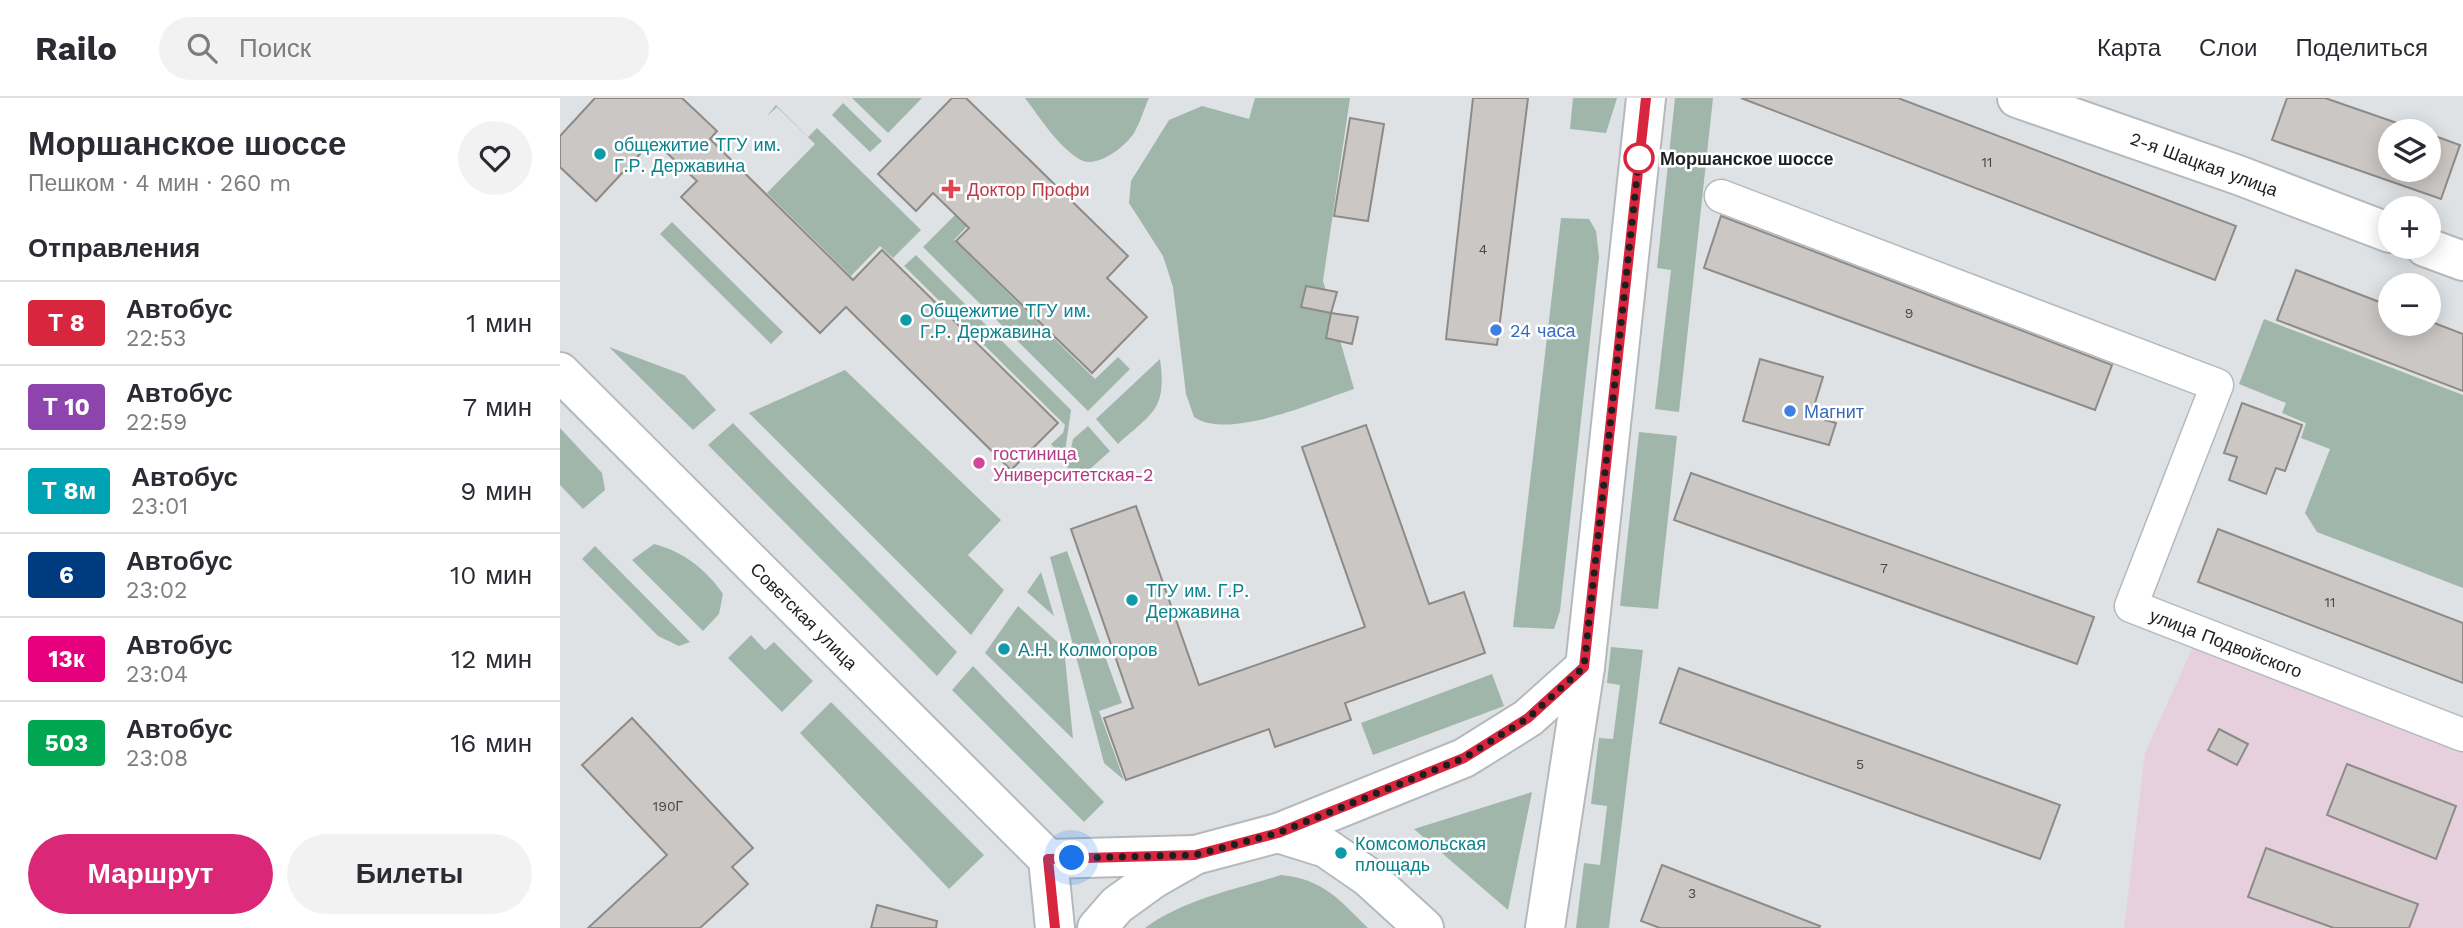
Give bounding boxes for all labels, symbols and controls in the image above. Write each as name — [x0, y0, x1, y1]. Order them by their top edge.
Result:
search box — [159, 17, 649, 80]
text: Railo — [35, 29, 117, 68]
icon: search — [183, 29, 221, 67]
text: Поиск — [239, 33, 311, 63]
text: Карта — [2097, 34, 2161, 62]
text: Слои — [2199, 34, 2257, 62]
text: Поделиться — [2295, 34, 2428, 62]
map controls — [2378, 119, 2441, 336]
button: layers — [2378, 119, 2441, 182]
button: heart — [458, 121, 532, 195]
text: Моршанское шоссе — [28, 124, 346, 163]
street label: 2-я Шацкая улица — [2127, 128, 2282, 201]
place label: общежитие ТГУ им. Г.Р. Державина — [614, 134, 781, 176]
marker: Моршанское шоссе — [1624, 143, 1654, 173]
marker: общежитие ТГУ им. Г.Р. Державина — [592, 146, 608, 162]
place label: Моршанское шоссе — [1660, 148, 1834, 169]
house number: 11 — [1982, 154, 1992, 170]
text: Пешком · 4 мин · 260 m — [28, 170, 291, 197]
marker: Доктор Профи — [941, 179, 961, 199]
place label: Доктор Профи — [967, 179, 1090, 200]
button: + — [2378, 196, 2441, 259]
text: Отправления — [28, 233, 200, 263]
house number: 4 — [1479, 241, 1487, 257]
button: − — [2378, 273, 2441, 336]
text: Автобус — [126, 294, 233, 324]
place label: Общежитие ТГУ им. Г.Р. Державина — [920, 300, 1091, 342]
house number: 9 — [1905, 305, 1913, 321]
text: 1 мин — [466, 308, 532, 338]
text: Т 8 — [48, 309, 85, 337]
marker: Общежитие ТГУ им. Г.Р. Державина — [898, 312, 914, 328]
place label: 24 часа — [1510, 320, 1576, 341]
marker: 24 часа — [1488, 322, 1504, 338]
text: 22:53 — [126, 325, 186, 352]
text: Автобус — [126, 378, 233, 408]
text: 7 мин — [463, 392, 532, 422]
text: Т 10 — [43, 393, 90, 421]
place label: Магнит — [1804, 401, 1864, 422]
marker: Магнит — [1782, 403, 1798, 419]
text: 22:59 — [126, 409, 187, 436]
place label: гостиница Университетская-2 — [993, 443, 1154, 485]
marker: гостиница Университетская-2 — [971, 455, 987, 471]
text: Автобус — [131, 462, 238, 492]
text: 9 мин — [460, 476, 532, 506]
text: Т 8м — [42, 477, 96, 505]
text: 23:01 — [131, 493, 188, 520]
text: Автобус — [126, 546, 233, 576]
street label: Советская улица — [746, 558, 862, 674]
text: 10 мин — [450, 560, 532, 590]
house number: 7 — [1880, 560, 1888, 576]
text: 6 — [59, 561, 74, 589]
text: 23:02 — [126, 577, 187, 604]
place label: ТГУ им. Г.Р. Державина — [1146, 580, 1249, 622]
marker: ТГУ им. Г.Р. Державина — [1124, 592, 1140, 608]
house number: 11 — [2325, 594, 2335, 610]
street label: улица Подвойского — [2147, 604, 2305, 682]
text: Автобус — [126, 630, 233, 660]
place label: А.Н. Колмогоров — [1018, 639, 1157, 660]
marker: А.Н. Колмогоров — [996, 641, 1012, 657]
text: 12 мин — [451, 644, 532, 674]
text: 13к — [48, 645, 85, 673]
text: 23:04 — [126, 661, 188, 688]
text: Автобус — [126, 714, 233, 744]
text: 16 мин — [450, 728, 532, 758]
text: 503 — [45, 729, 88, 757]
text: 23:08 — [126, 745, 188, 772]
house number: 5 — [1856, 756, 1864, 772]
house number: 190Г — [653, 798, 684, 814]
place label: Комсомольская площадь — [1355, 833, 1486, 875]
button: Маршрут — [28, 834, 273, 914]
button: Билеты — [287, 834, 532, 914]
your location — [1054, 840, 1089, 875]
marker: Комсомольская площадь — [1333, 845, 1349, 861]
house number: 3 — [1688, 885, 1696, 901]

